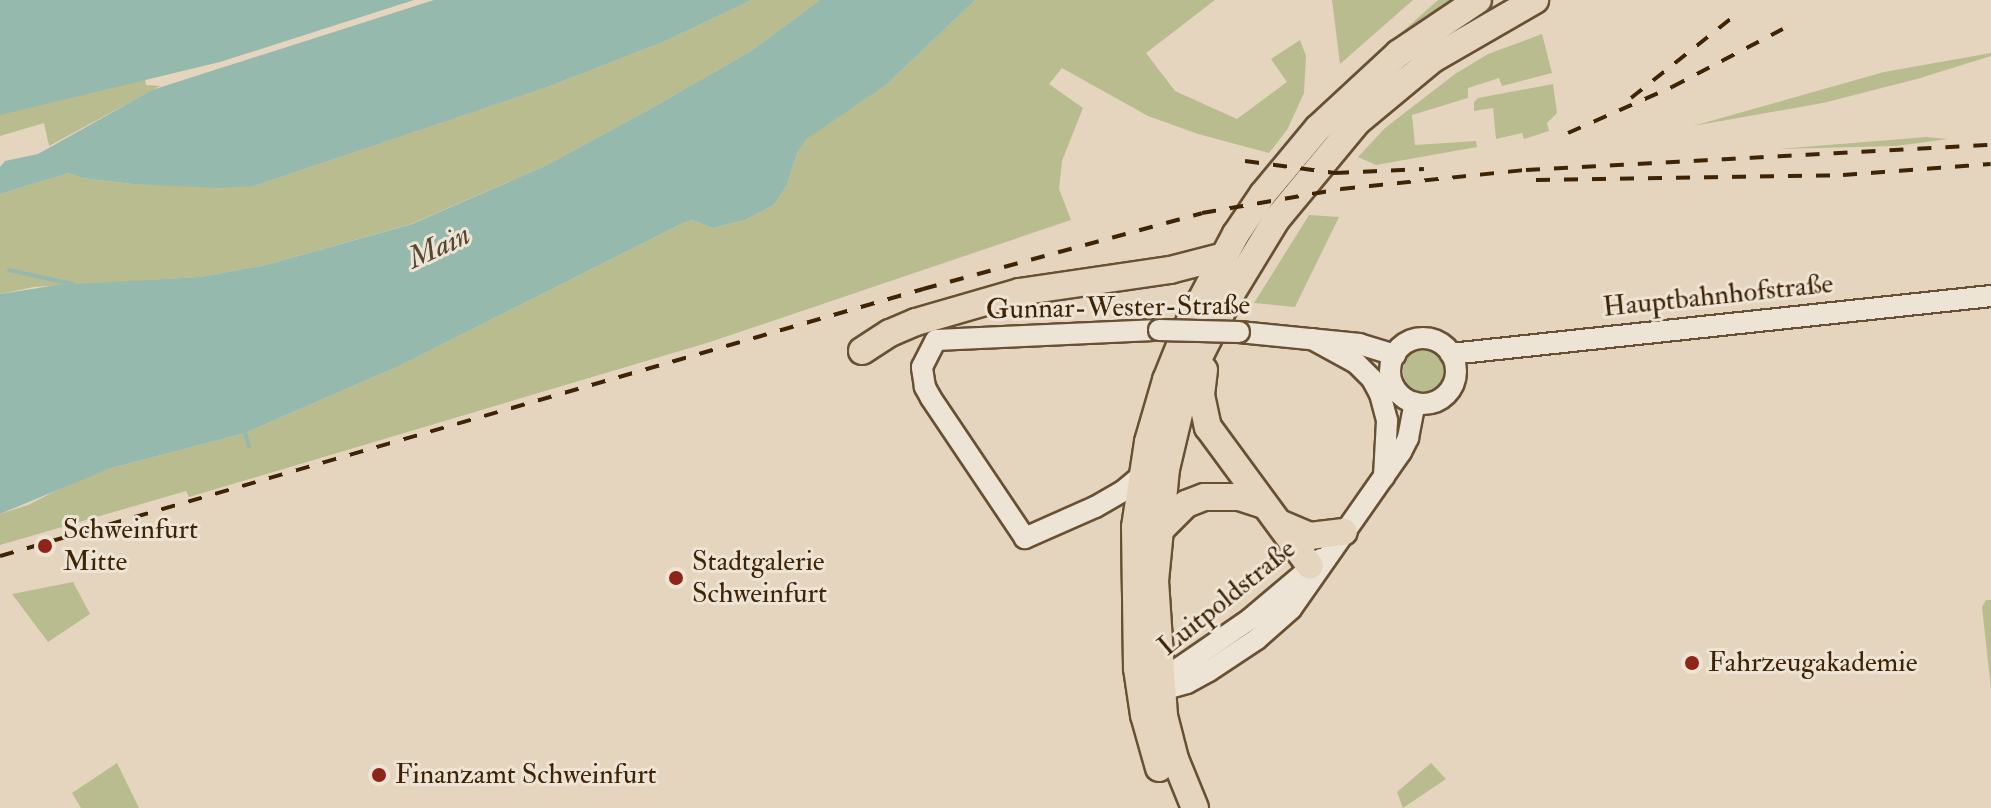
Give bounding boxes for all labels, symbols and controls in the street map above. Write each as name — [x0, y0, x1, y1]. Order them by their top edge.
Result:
water label: Main — [402, 217, 476, 277]
street label: Hauptbahnhofstraße — [1601, 267, 1835, 325]
street label: Gunnar-Wester-Straße — [986, 289, 1250, 327]
place label: Schweinfurt Mitte — [63, 513, 198, 579]
street label: Luitpoldstraße — [1152, 532, 1302, 664]
marker: Schweinfurt Mitte — [34, 535, 56, 557]
place label: Stadtgalerie Schweinfurt — [692, 545, 827, 611]
marker: Stadtgalerie Schweinfurt — [667, 569, 685, 587]
place label: Fahrzeugakademie — [1708, 646, 1917, 680]
marker: Fahrzeugakademie — [1683, 654, 1701, 672]
place label: Finanzamt Schweinfurt — [395, 758, 657, 792]
marker: Finanzamt Schweinfurt — [370, 766, 388, 784]

